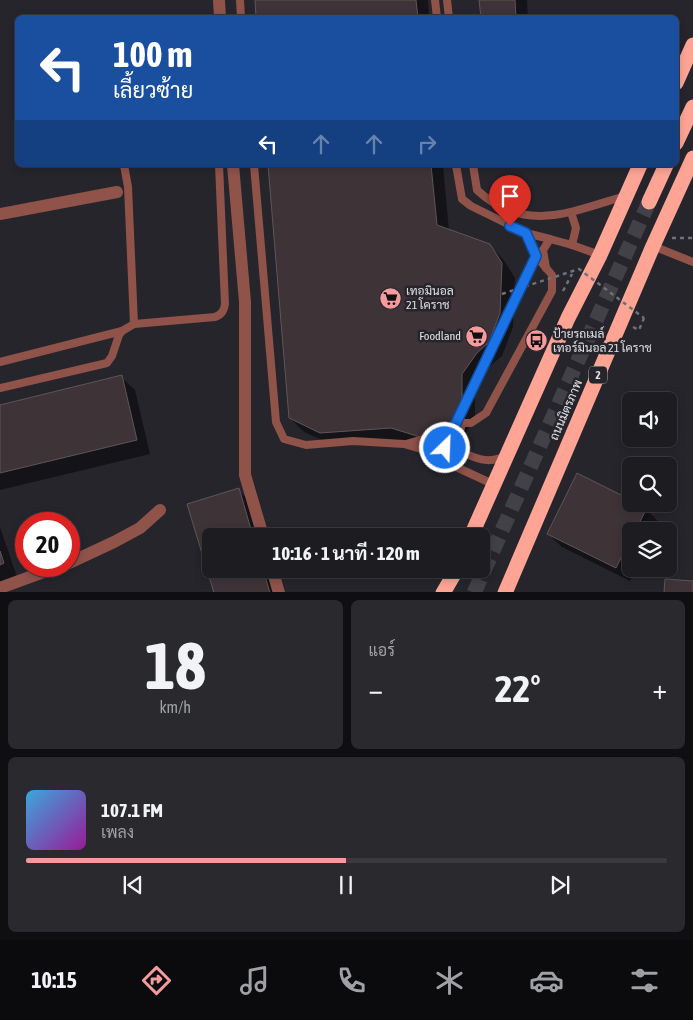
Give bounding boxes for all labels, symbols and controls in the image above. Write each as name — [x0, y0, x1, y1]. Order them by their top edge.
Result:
text: 100 m — [113, 34, 192, 74]
icon: left — [30, 35, 95, 100]
text: เลี้ยวซ้าย — [113, 77, 193, 103]
icon: left — [254, 130, 282, 158]
icon: ahead — [307, 130, 335, 158]
icon: ahead — [360, 130, 388, 158]
icon: right — [413, 130, 441, 158]
pin — [489, 175, 531, 226]
icon: arrive — [496, 182, 524, 210]
place label: เทอมินอล 21 โคราช — [406, 284, 454, 312]
supermarket icon: เทอมินอล 21 โคราช — [378, 286, 402, 310]
supermarket icon: Foodland — [465, 324, 489, 348]
place label: ป้ายรถเมล์ เทอร์มินอล 21 โคราช — [553, 326, 652, 355]
place label: Foodland — [419, 329, 461, 343]
bus stop icon: ป้ายรถเมล์ เทอร์มินอล 21 โคราช — [525, 329, 549, 353]
road number: 2 — [589, 366, 607, 384]
street label: ถนนมิตรภาพ — [547, 378, 585, 442]
map controls — [622, 392, 677, 577]
button: sound — [622, 392, 677, 447]
position arrow — [418, 421, 470, 473]
button: search — [622, 457, 677, 512]
speed limit sign: 20 — [15, 512, 80, 577]
button: layers — [622, 522, 677, 577]
text: 10:16 · 1 นาที · 120 m — [272, 542, 420, 564]
text: 18 — [145, 628, 206, 703]
text: แอร์ — [369, 641, 395, 659]
text: 22° — [495, 667, 541, 710]
text: − — [369, 673, 383, 705]
text: + — [652, 673, 667, 705]
text: km/h — [159, 698, 191, 716]
text: 107.1 FM — [101, 799, 163, 821]
text: เพลง — [101, 823, 134, 841]
icon: previous — [119, 871, 147, 899]
icon: pause — [332, 871, 360, 899]
icon: next — [546, 871, 574, 899]
icon: directions — [139, 963, 174, 998]
icon: music — [237, 963, 272, 998]
icon: phone — [334, 963, 369, 998]
icon: climate — [432, 963, 467, 998]
icon: car — [529, 963, 564, 998]
icon: filters — [627, 963, 662, 998]
text: 10:15 — [31, 967, 77, 993]

